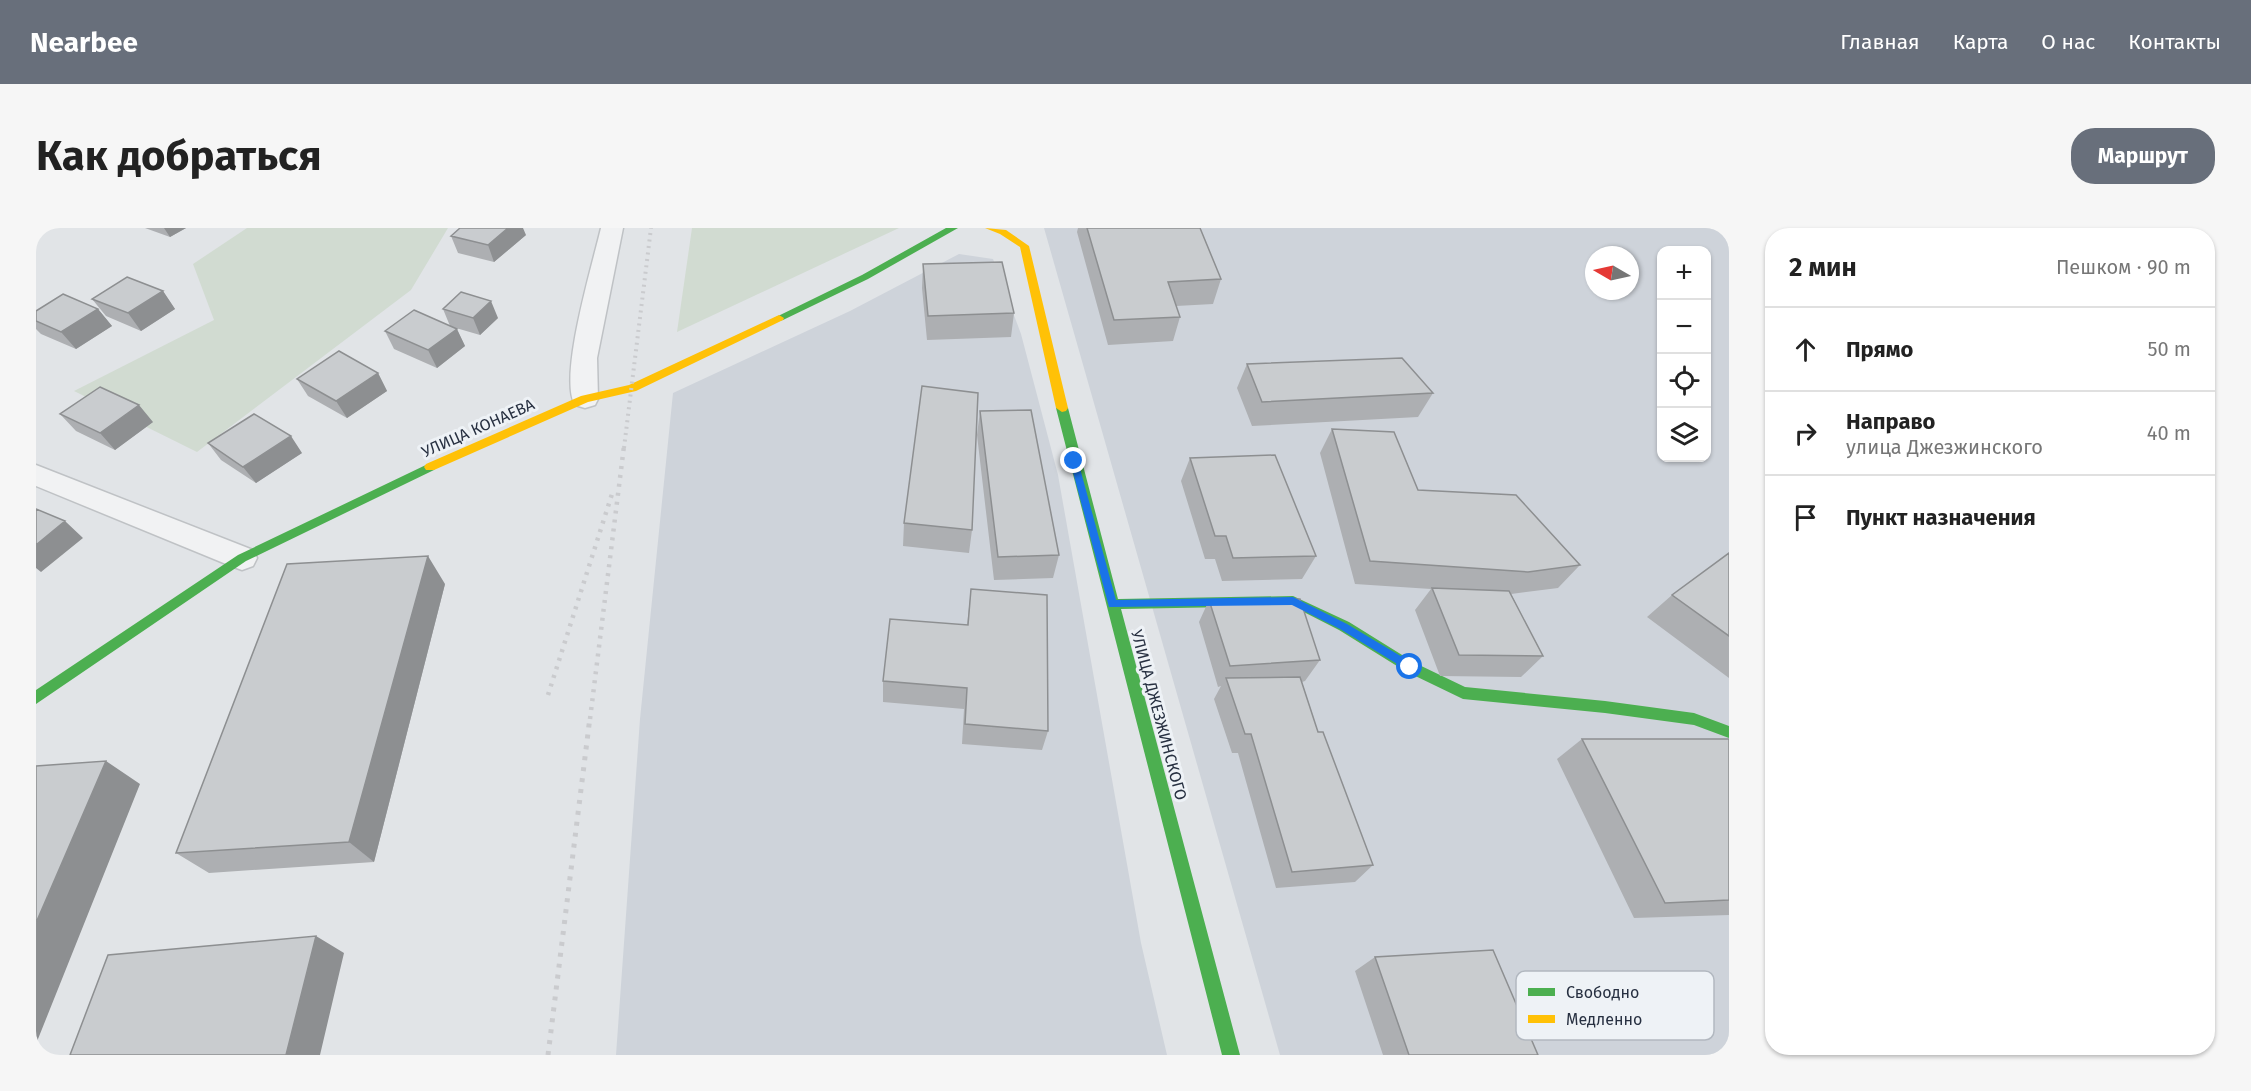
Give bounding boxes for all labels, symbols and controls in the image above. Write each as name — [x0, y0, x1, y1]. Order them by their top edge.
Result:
text: Nearbee — [30, 26, 138, 59]
text: Главная — [1840, 29, 1920, 55]
text: Карта — [1953, 29, 2008, 55]
text: О нас — [2041, 29, 2095, 55]
text: Контакты — [2128, 29, 2221, 55]
button: Маршрут — [2071, 128, 2215, 184]
text: Как добраться — [36, 131, 322, 181]
north arrow — [1585, 246, 1639, 300]
map controls — [1657, 246, 1711, 462]
button: + — [1657, 246, 1711, 300]
text: 2 мин — [1789, 252, 1857, 283]
text: Пешком · 90 m — [2056, 255, 2191, 279]
button: − — [1657, 300, 1711, 354]
icon: ahead — [1789, 333, 1822, 366]
text: Прямо — [1846, 336, 1913, 363]
text: 50 m — [2147, 337, 2191, 361]
button: locate — [1657, 354, 1711, 408]
street label: УЛИЦА КОНАЕВА — [419, 394, 538, 461]
button: layers — [1657, 408, 1711, 462]
text: Направо — [1846, 408, 1935, 435]
icon: right — [1789, 417, 1822, 450]
text: 40 m — [2147, 421, 2191, 445]
text: улица Джезжинского — [1846, 435, 2043, 459]
route end — [1060, 447, 1086, 473]
icon: arrive — [1789, 501, 1822, 534]
text: Пункт назначения — [1846, 504, 2036, 531]
street label: УЛИЦА ДЖЕЗЖИНСКОГО — [1127, 628, 1191, 802]
route start — [1396, 653, 1422, 679]
legend — [1516, 971, 1714, 1040]
text: Свободно — [1566, 983, 1639, 1002]
text: Медленно — [1566, 1010, 1642, 1029]

